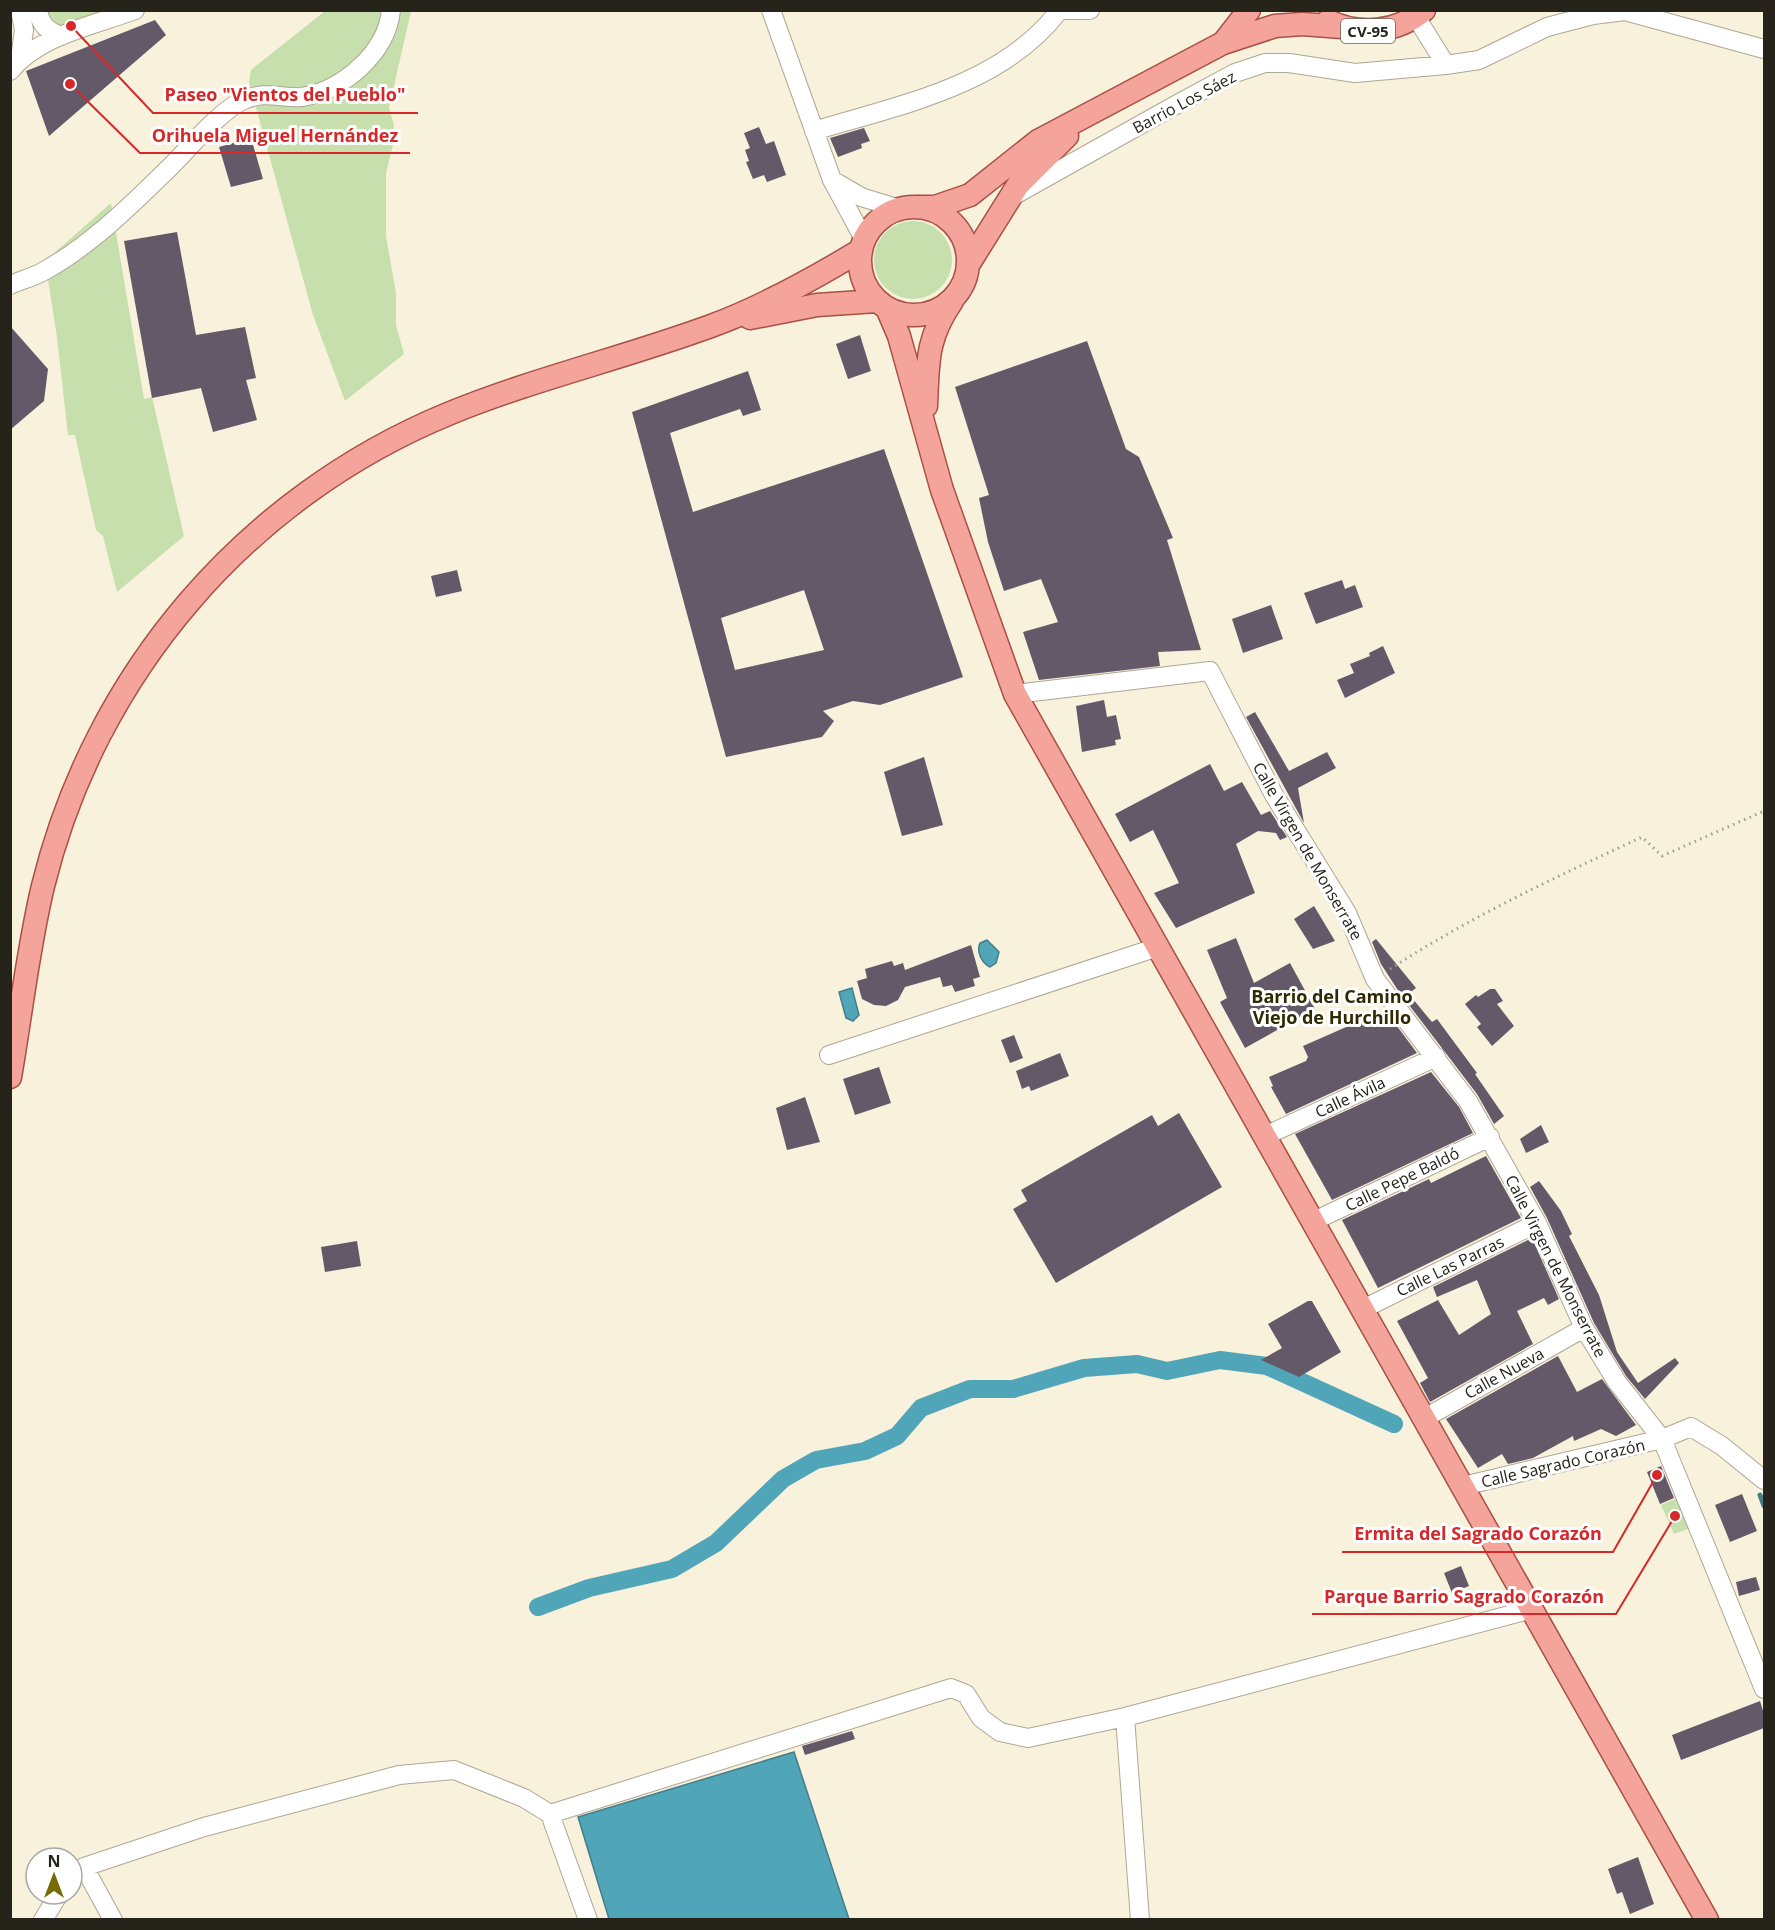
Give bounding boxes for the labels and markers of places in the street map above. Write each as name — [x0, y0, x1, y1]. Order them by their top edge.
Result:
callout: Paseo "Vientos del Pueblo" — [153, 77, 418, 113]
callout: Orihuela Miguel Hernández — [140, 117, 410, 153]
callout: Ermita del Sagrado Corazón — [1342, 1516, 1613, 1552]
callout: Parque Barrio Sagrado Corazón — [1312, 1578, 1616, 1614]

